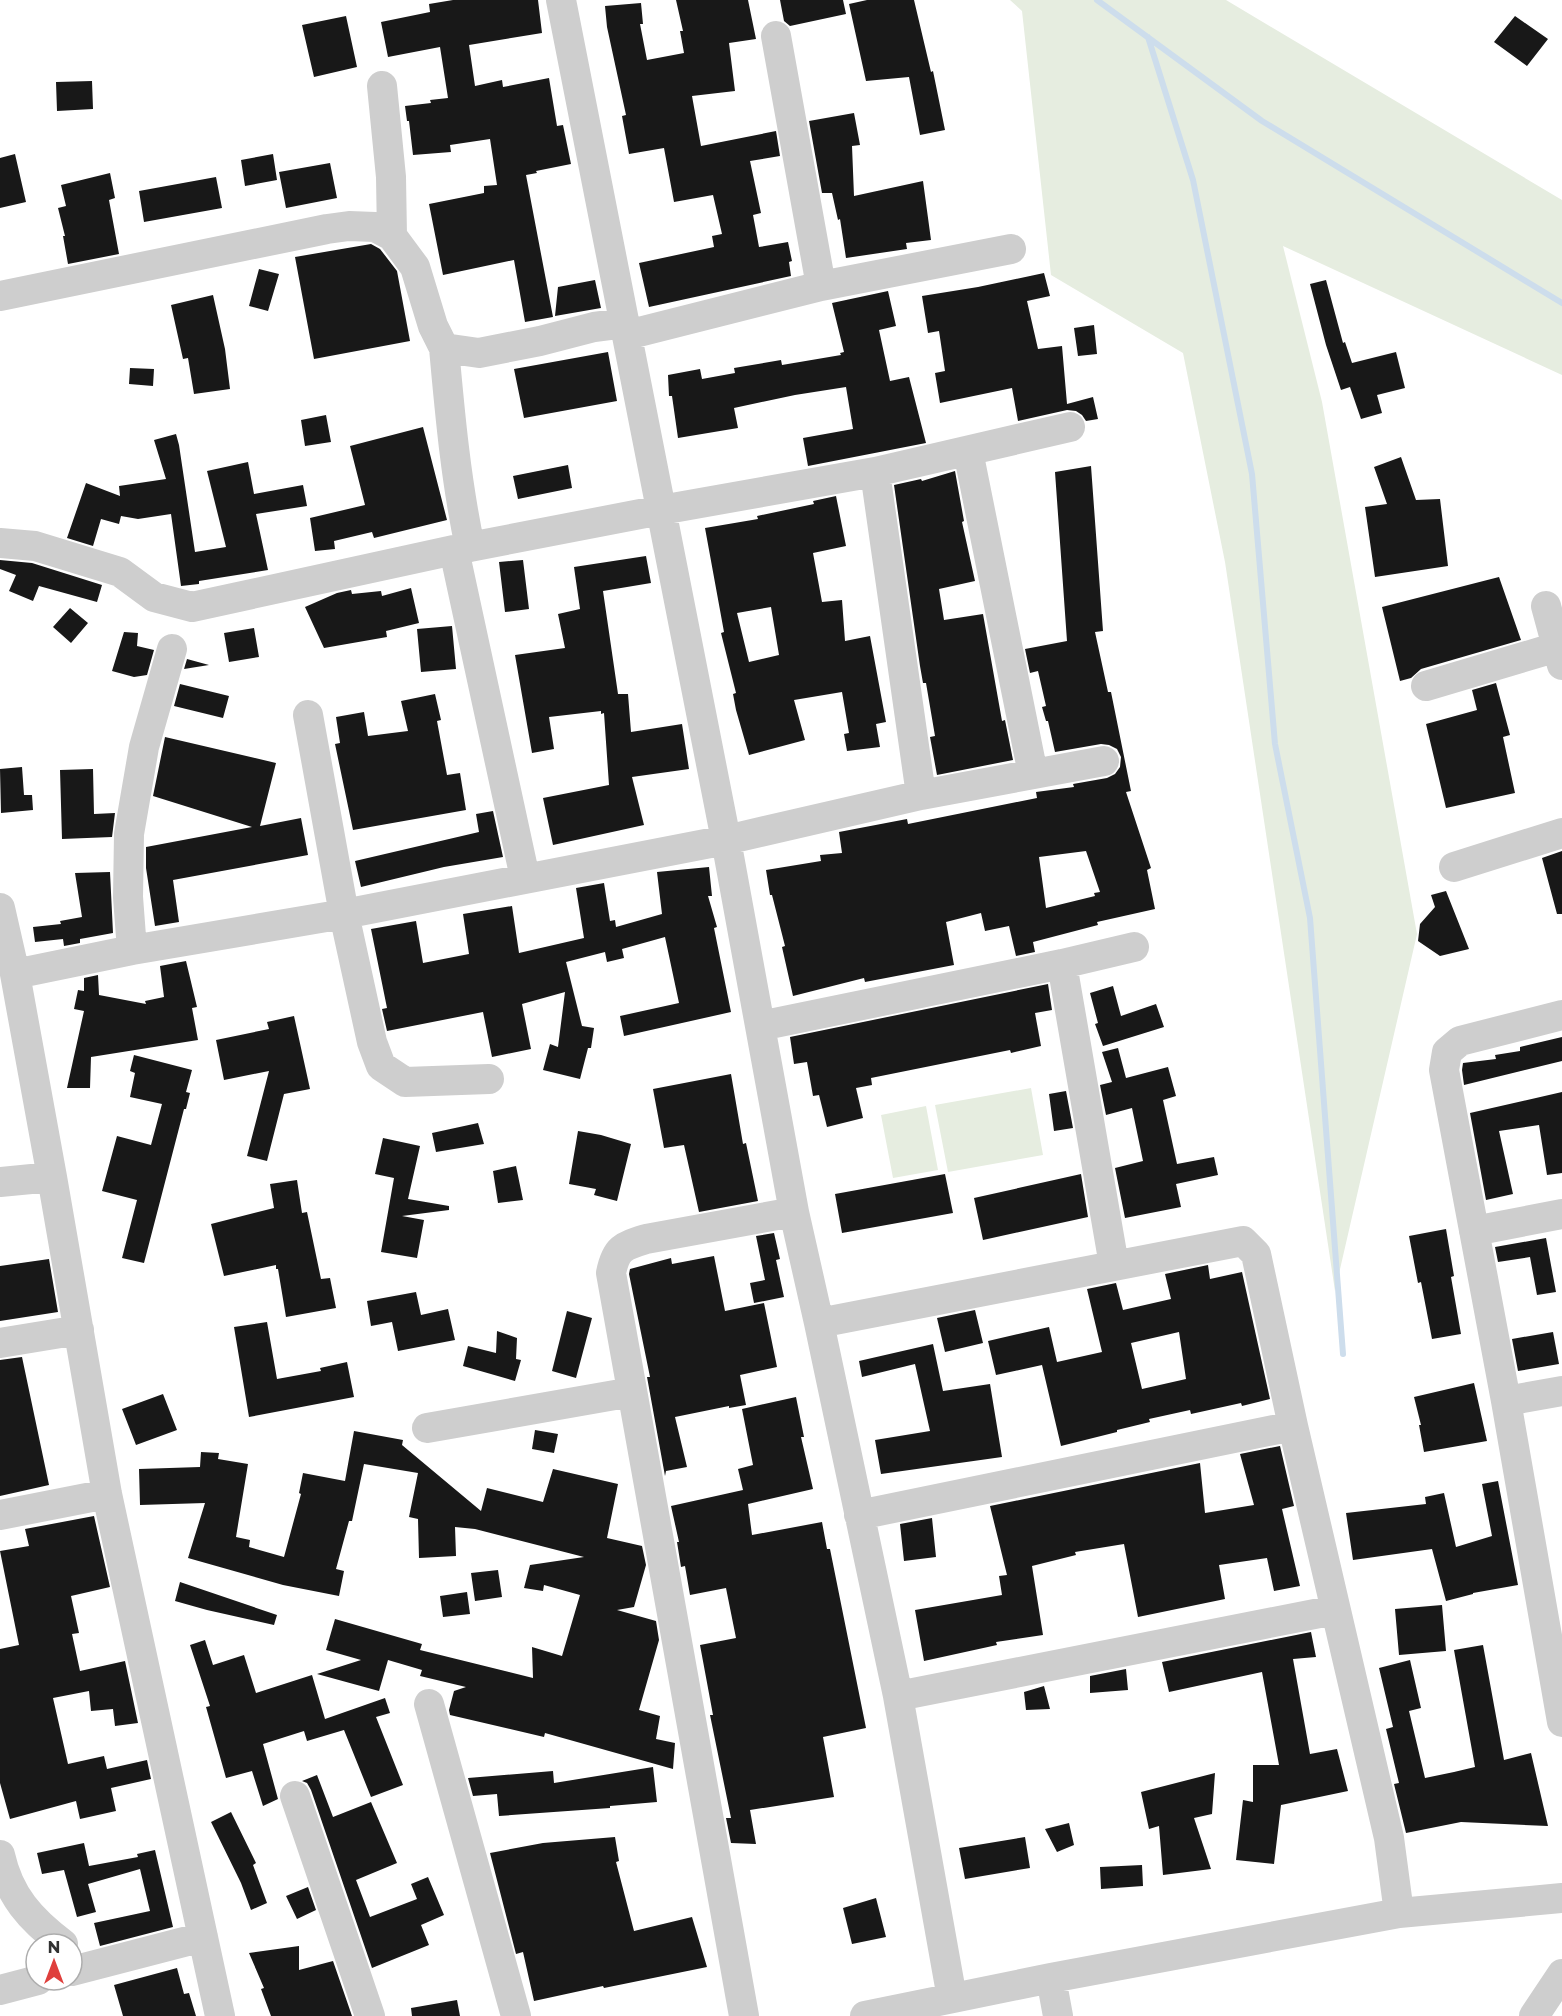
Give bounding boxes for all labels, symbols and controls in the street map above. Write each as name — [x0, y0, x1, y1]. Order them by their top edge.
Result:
north arrow — [24, 1932, 84, 1992]
text: N — [48, 1938, 60, 1957]

